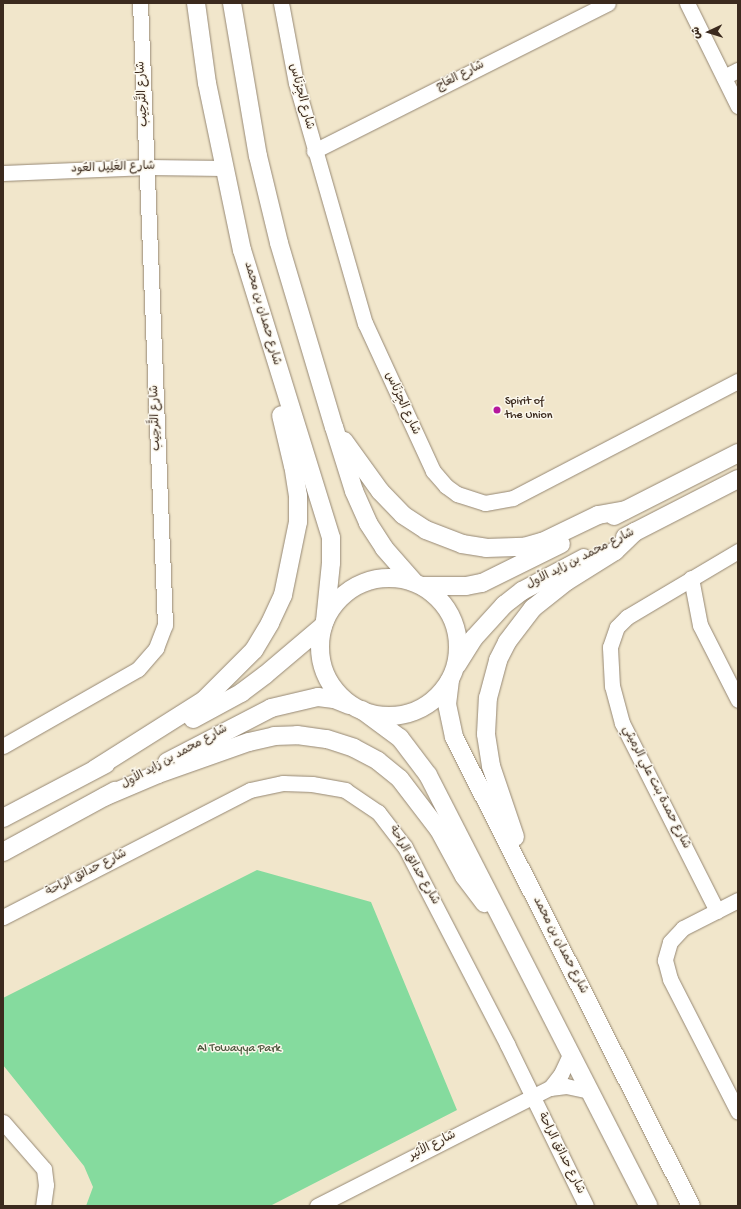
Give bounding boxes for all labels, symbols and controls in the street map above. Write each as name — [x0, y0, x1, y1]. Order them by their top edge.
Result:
north arrow — [689, 12, 729, 52]
text: ش — [691, 26, 703, 39]
street label: شارع العَاج — [435, 59, 487, 95]
street label: شارع التَّرحِيب — [135, 61, 153, 127]
street label: شارع الجِرْنَاس — [284, 62, 316, 132]
street label: شارع الغَلِيل العُود — [71, 160, 155, 178]
street label: شارع حمدان بن محمد — [239, 261, 283, 367]
street label: شارع الجِرْنَاس — [380, 370, 422, 438]
street label: شارع التَّرحِيب — [149, 385, 165, 451]
place label: Spirit of the Union — [505, 396, 553, 424]
marker: Spirit of the Union — [492, 405, 502, 415]
street label: شارع محمد بن زايد الأول — [525, 527, 637, 593]
street label: شارع محمد بن زايد الأول — [119, 723, 231, 793]
street label: شارع حمدة بنت علي الرميثي — [618, 724, 692, 852]
street label: شارع حدائق الراحة — [384, 824, 442, 908]
street label: شارع حدائق الراحة — [44, 847, 130, 901]
street label: شارع حمدان بن محمد — [528, 895, 590, 997]
park label: Al Towayya Park — [197, 1043, 281, 1057]
street label: شارع حدائق الراحة — [533, 1111, 587, 1197]
street label: شارع الأثير — [407, 1129, 459, 1165]

